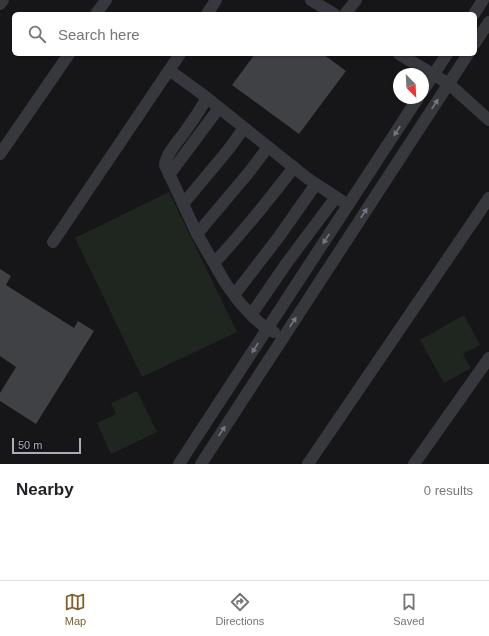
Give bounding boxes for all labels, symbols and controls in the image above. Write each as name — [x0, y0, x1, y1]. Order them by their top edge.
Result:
search box — [12, 12, 477, 56]
icon: search — [26, 23, 48, 45]
text: Search here — [58, 26, 140, 43]
north arrow — [393, 68, 429, 104]
one-way arrow — [431, 99, 439, 110]
one-way arrow — [393, 126, 401, 136]
one-way arrow — [360, 208, 368, 219]
one-way arrow — [322, 234, 330, 245]
one-way arrow — [290, 316, 297, 328]
one-way arrow — [251, 343, 259, 353]
one-way arrow — [219, 425, 226, 437]
scale bar — [12, 436, 81, 455]
text: 50 m — [18, 439, 42, 451]
text: Nearby — [16, 480, 74, 499]
text: 0 results — [424, 483, 473, 498]
tab: Map — [64, 591, 86, 627]
tab: Directions — [215, 591, 264, 627]
tab: Saved — [393, 591, 424, 627]

